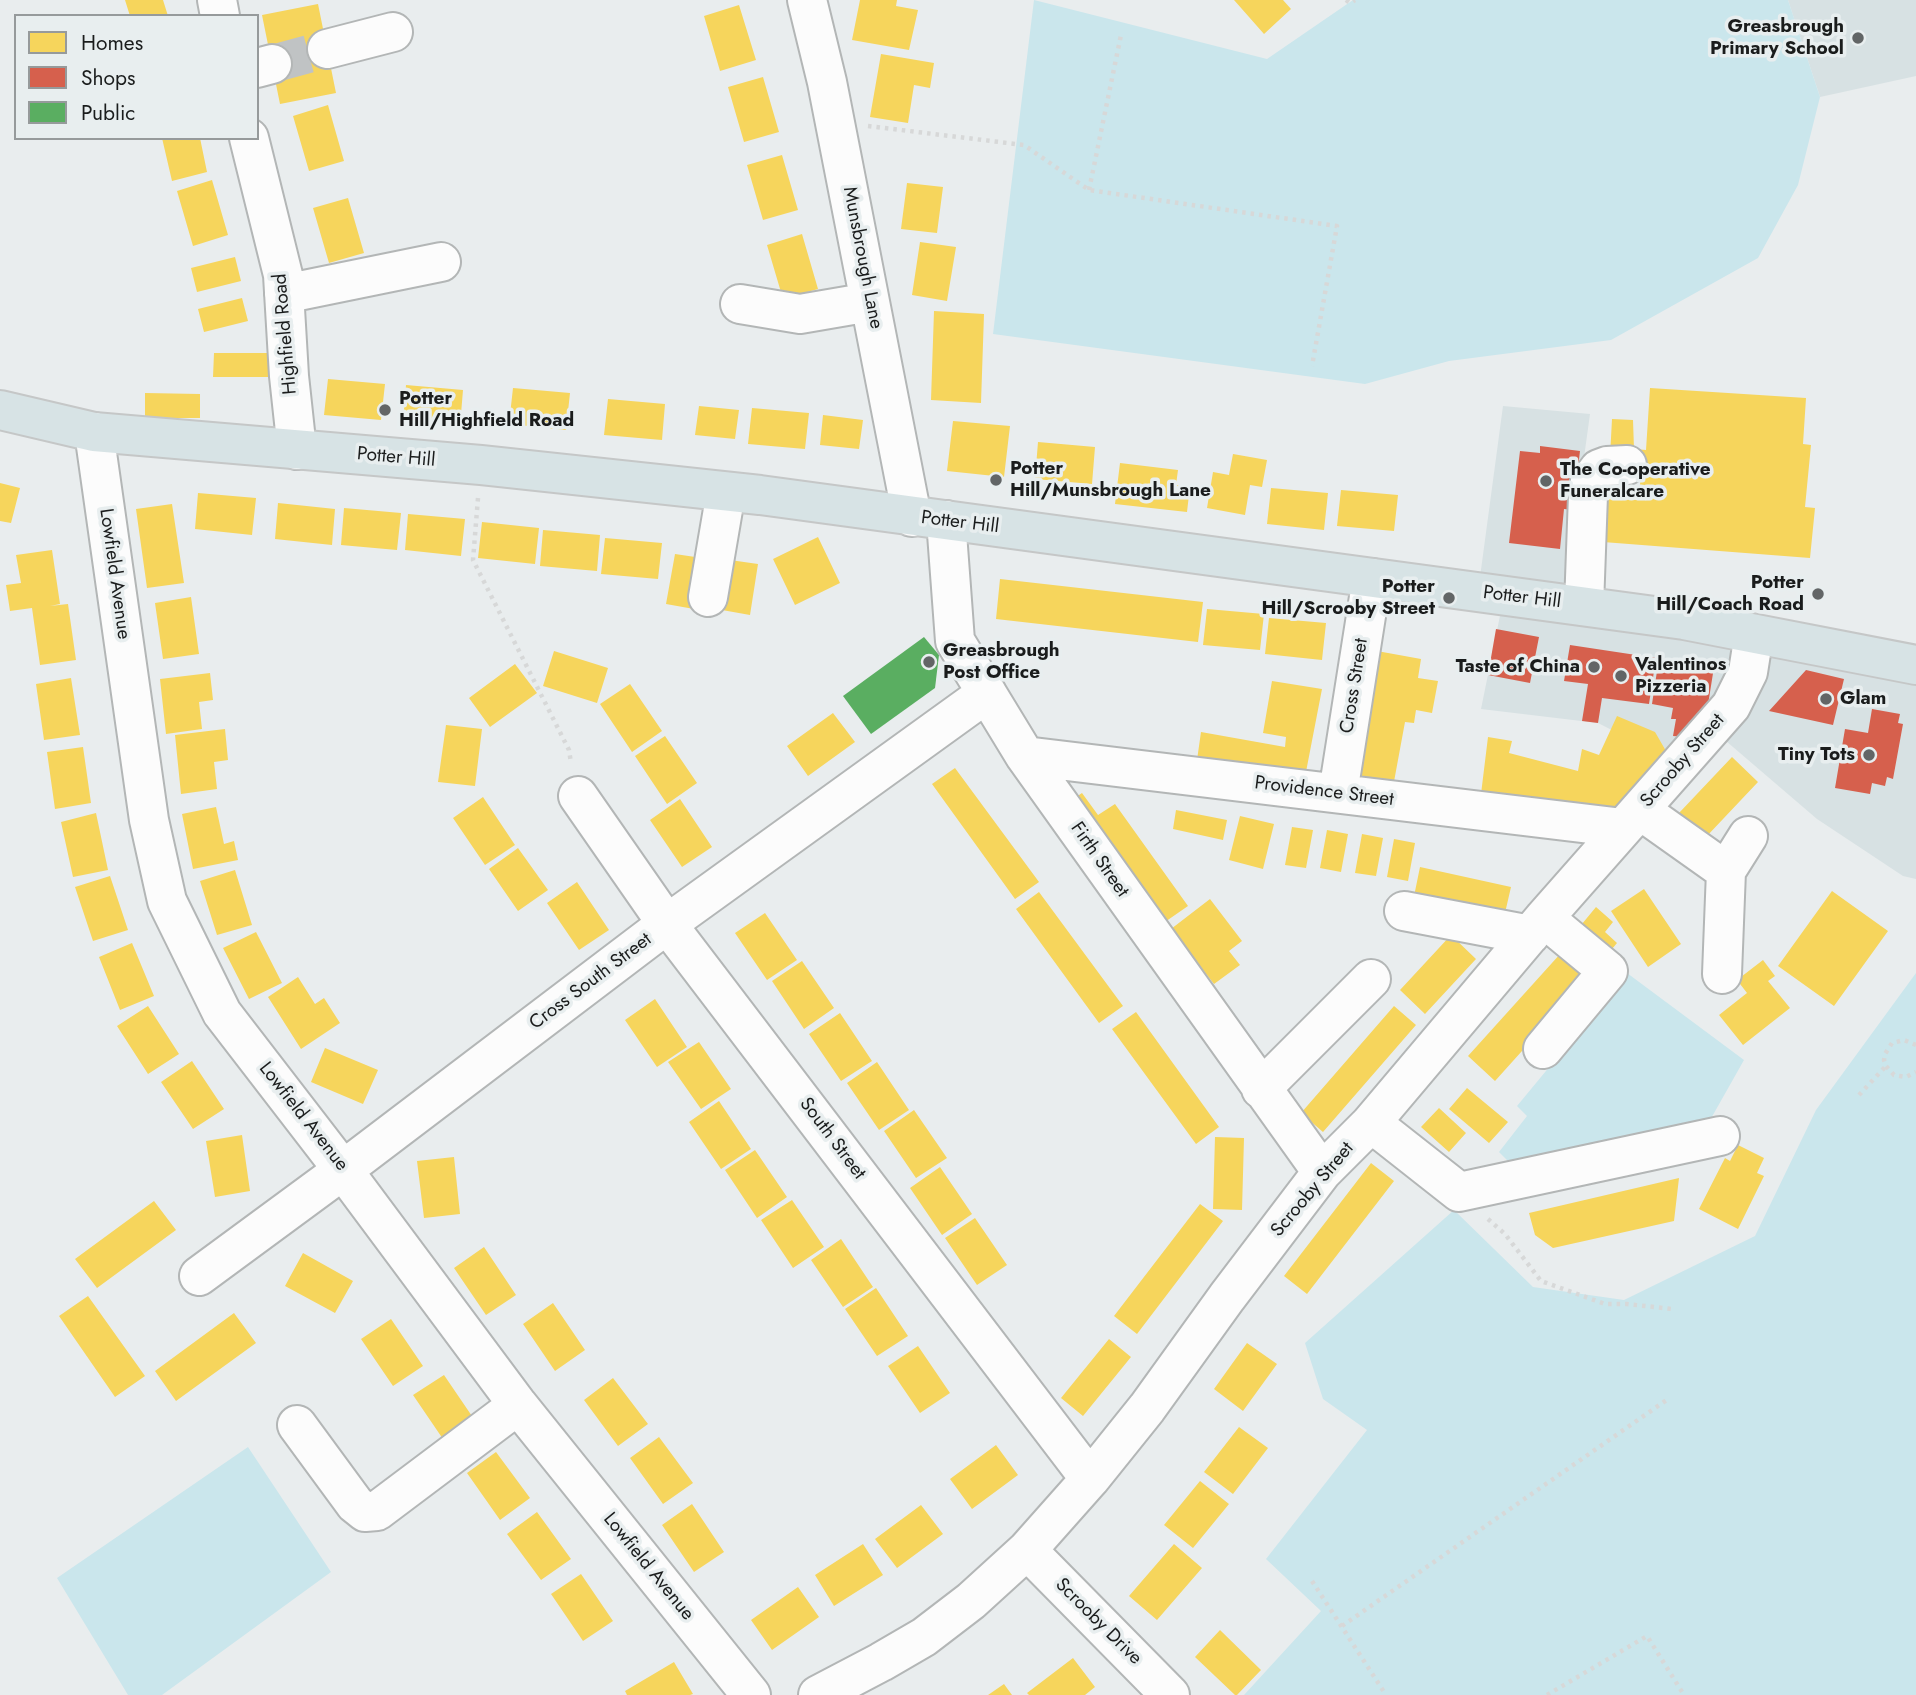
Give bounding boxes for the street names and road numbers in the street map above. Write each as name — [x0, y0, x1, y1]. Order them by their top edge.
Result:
street label: Munsbrough Lane — [837, 185, 887, 331]
street label: Highfield Road — [269, 273, 303, 395]
street label: Potter Hill — [356, 443, 436, 473]
street label: Lowfield Avenue — [94, 507, 134, 641]
street label: Potter Hill — [920, 507, 1000, 539]
street label: Potter Hill — [1482, 582, 1562, 614]
street label: Cross Street — [1336, 637, 1374, 735]
street label: Scrooby Street — [1636, 710, 1730, 812]
street label: Providence Street — [1253, 772, 1395, 812]
street label: Firth Street — [1065, 818, 1133, 902]
street label: Cross South Street — [525, 929, 657, 1035]
street label: Lowfield Avenue — [253, 1058, 353, 1176]
street label: South Street — [794, 1094, 870, 1184]
street label: Scrooby Street — [1267, 1138, 1359, 1242]
street label: Lowfield Avenue — [598, 1509, 698, 1625]
street label: Scrooby Drive — [1050, 1574, 1146, 1670]

